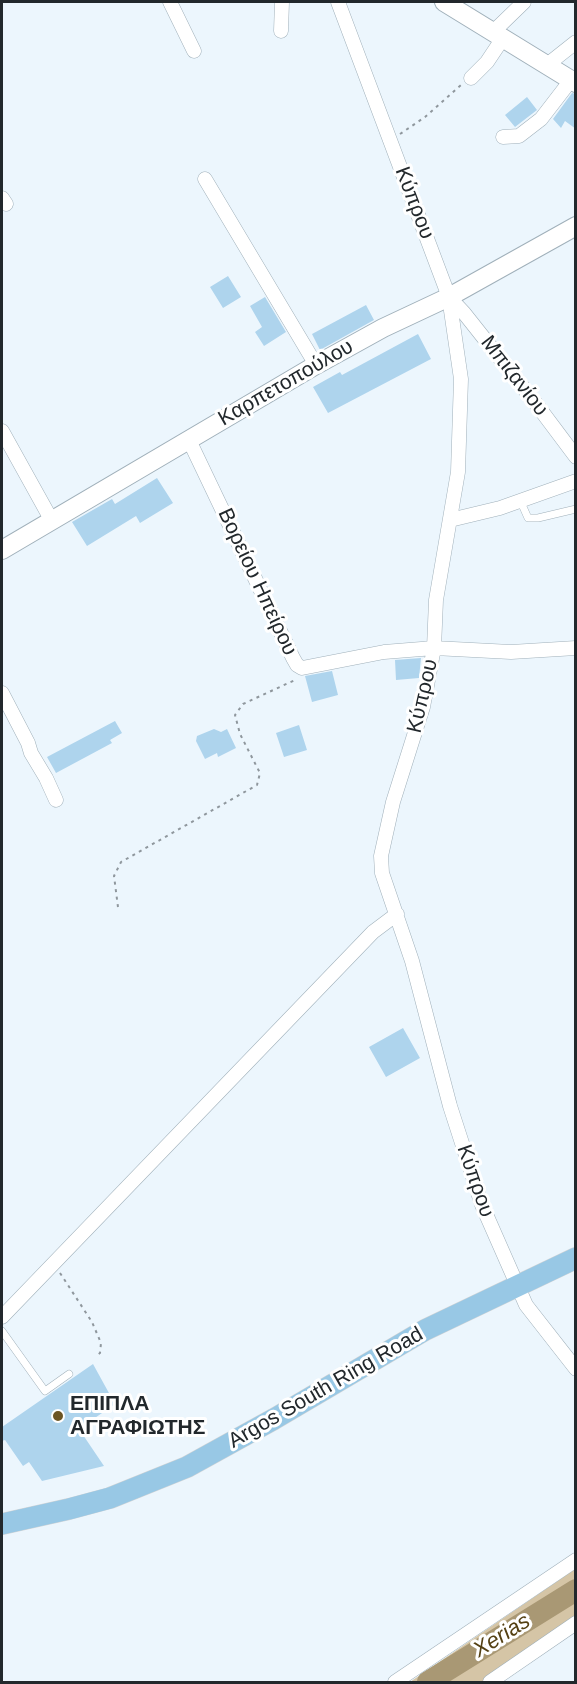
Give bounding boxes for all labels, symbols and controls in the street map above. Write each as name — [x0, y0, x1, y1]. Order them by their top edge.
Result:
street label: Κύπρου — [389, 163, 439, 243]
street label: Μπιζανίου — [475, 331, 553, 421]
street label: Καρπετοπούλου — [214, 334, 358, 432]
street label: Βορείου Ηπείρου — [212, 504, 302, 660]
street label: Κύπρου — [402, 657, 444, 735]
street label: Κύπρου — [451, 1141, 499, 1221]
street label: Argos South Ring Road — [224, 1322, 428, 1454]
place label: ΕΠΙΠΛΑ ΑΓΡΑΦΙΩΤΗΣ — [70, 1391, 205, 1441]
marker: ΕΠΙΠΛΑ ΑΓΡΑΦΙΩΤΗΣ — [51, 1409, 65, 1423]
water label: Xerias — [469, 1608, 535, 1664]

